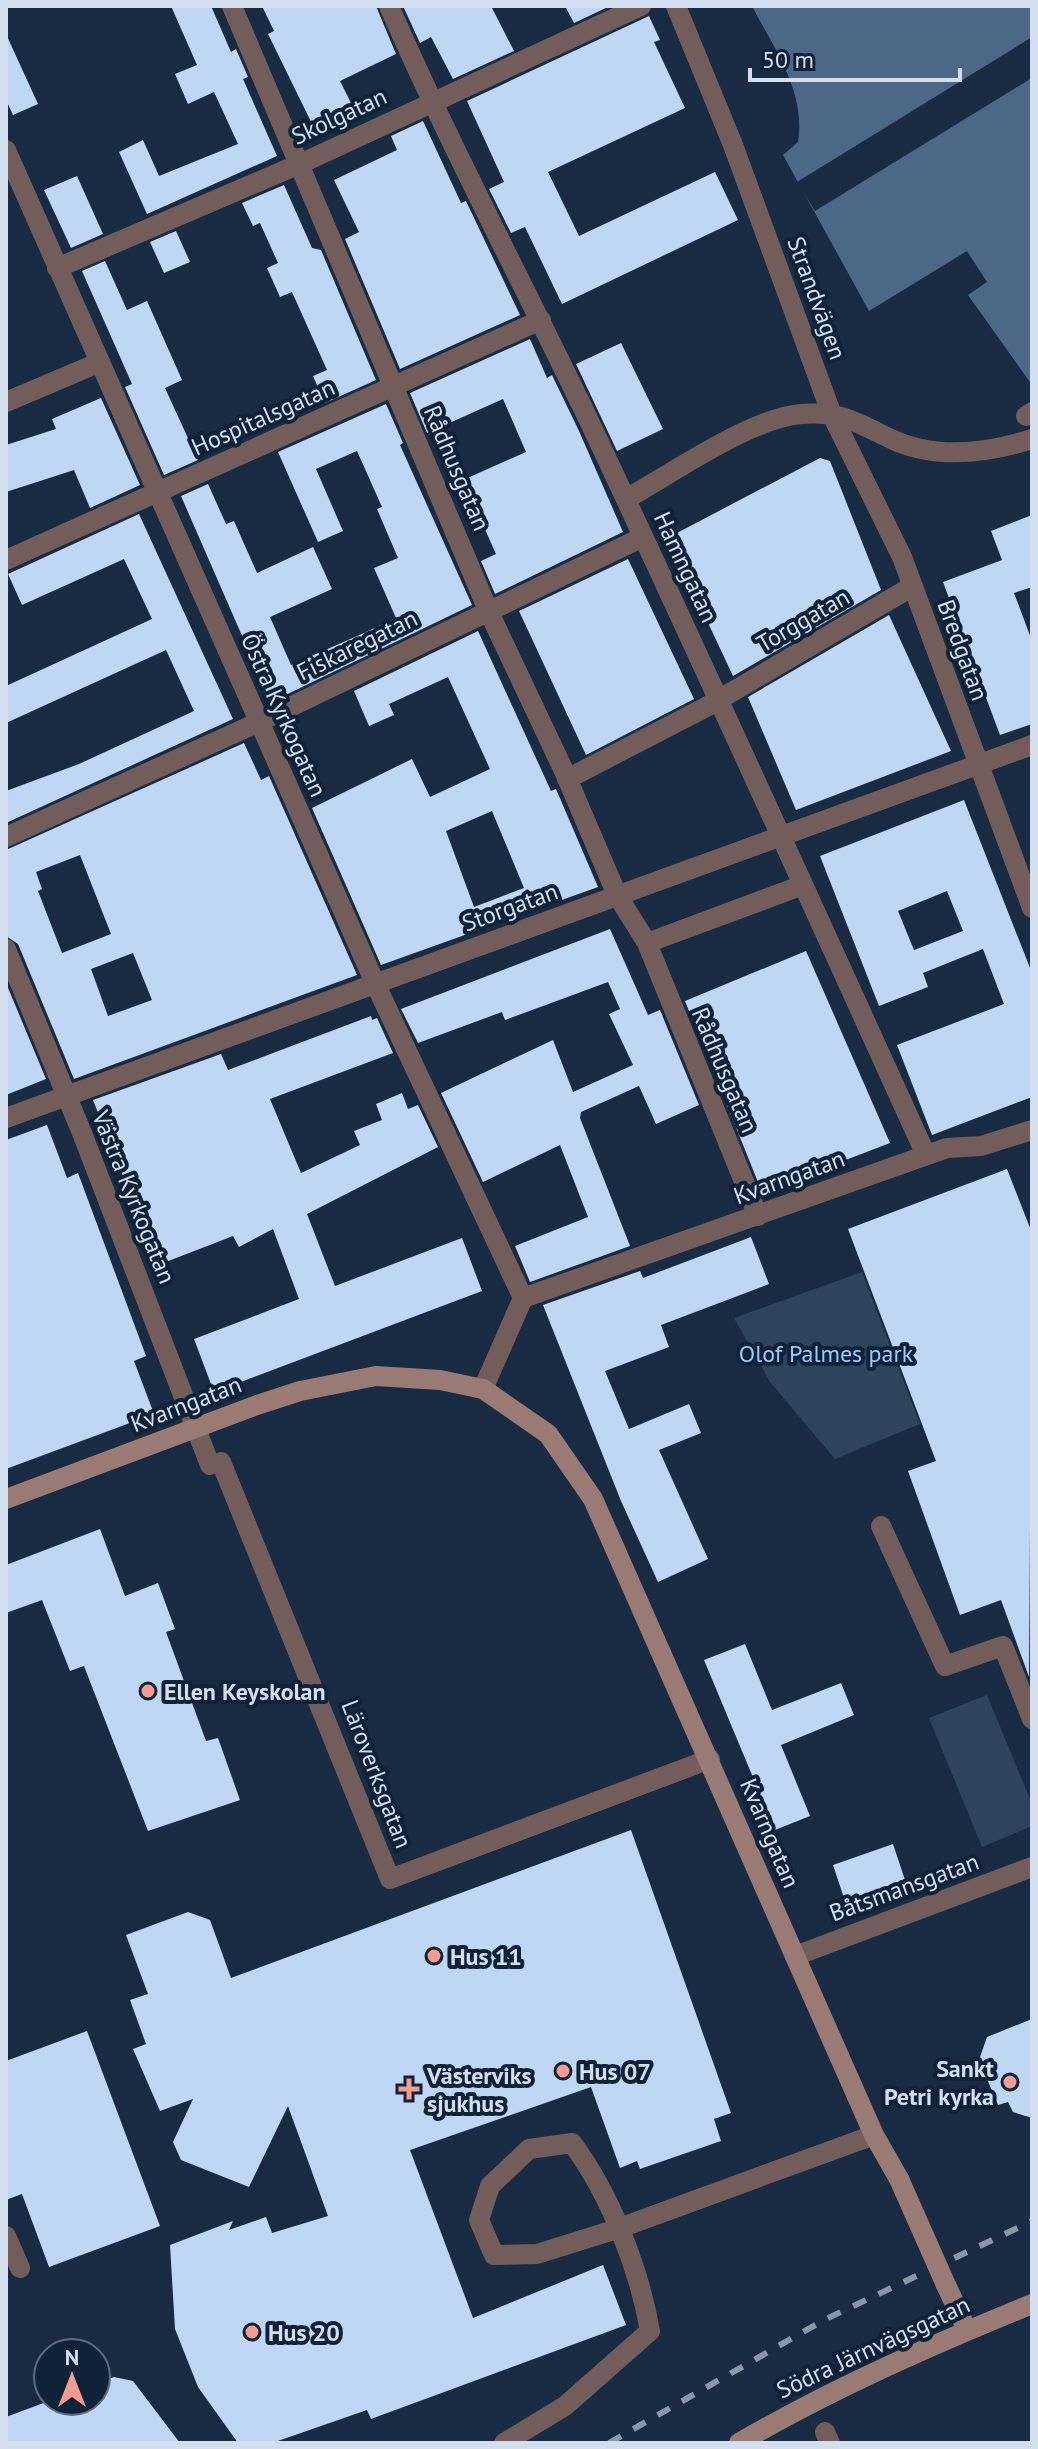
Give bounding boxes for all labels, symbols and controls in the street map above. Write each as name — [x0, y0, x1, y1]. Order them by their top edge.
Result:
scale bar — [750, 32, 960, 82]
text: 50 m — [762, 44, 814, 75]
street label: Skolgatan — [286, 80, 392, 152]
street label: Strandvägen — [780, 232, 854, 364]
street label: Hospitalsgatan — [187, 372, 339, 462]
street label: Rådhusgatan — [417, 401, 497, 535]
street label: Hamngatan — [647, 507, 725, 627]
street label: Torggatan — [751, 581, 855, 659]
street label: Bredgatan — [930, 595, 996, 705]
street label: Fiskaregatan — [292, 602, 422, 688]
street label: Östra Kyrkogatan — [234, 628, 334, 802]
street label: Storgatan — [458, 875, 562, 939]
street label: Rådhusgatan — [685, 1003, 765, 1137]
street label: Västra Kyrkogatan — [85, 1105, 183, 1288]
street label: Kvarngatan — [729, 1143, 849, 1211]
park label: Olof Palmes park — [739, 1338, 914, 1369]
street label: Kvarngatan — [126, 1369, 246, 1439]
place label: Ellen Keyskolan — [164, 1676, 326, 1707]
marker: Ellen Keyskolan — [139, 1682, 157, 1700]
street label: Läroverksgatan — [335, 1696, 419, 1852]
street label: Kvarngatan — [733, 1774, 807, 1892]
street label: Båtsmansgatan — [825, 1846, 983, 1928]
place label: Hus 11 — [450, 1941, 522, 1972]
marker: Hus 11 — [425, 1947, 443, 1965]
place label: Sankt Petri kyrka — [884, 2053, 995, 2112]
place label: Hus 07 — [579, 2056, 651, 2087]
place label: Västerviks sjukhus — [426, 2060, 532, 2119]
marker: Hus 07 — [554, 2062, 572, 2080]
marker: Sankt Petri kyrka — [1001, 2073, 1019, 2091]
marker: Västerviks sjukhus — [398, 2078, 420, 2100]
street label: Södra Järnvägsgatan — [771, 2289, 975, 2405]
place label: Hus 20 — [268, 2317, 340, 2348]
marker: Hus 20 — [243, 2323, 261, 2341]
north arrow — [32, 2337, 112, 2417]
text: N — [65, 2343, 79, 2371]

